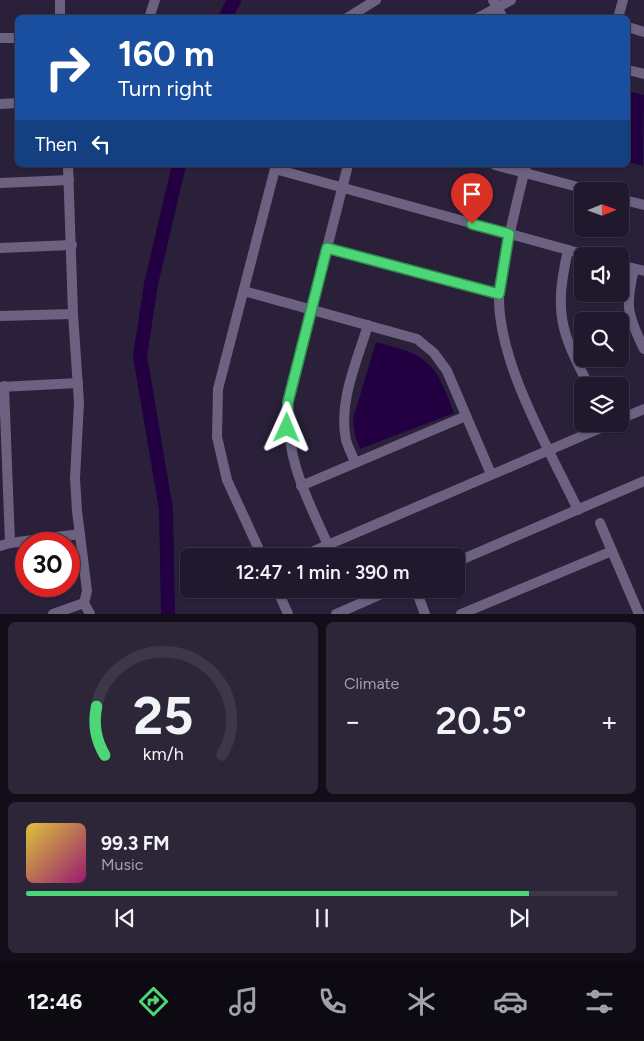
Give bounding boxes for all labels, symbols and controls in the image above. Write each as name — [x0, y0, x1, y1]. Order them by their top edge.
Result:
text: 160 m — [118, 33, 215, 75]
icon: right — [35, 35, 100, 100]
text: Turn right — [118, 75, 213, 102]
icon: left — [87, 130, 115, 158]
text: Then — [35, 133, 77, 156]
pin — [451, 173, 493, 224]
icon: arrive — [458, 180, 486, 208]
north arrow — [574, 182, 629, 238]
map controls — [574, 182, 629, 432]
button: sound — [574, 247, 629, 302]
button: search — [574, 312, 629, 367]
button: layers — [574, 377, 629, 432]
position arrow — [260, 401, 312, 453]
speed limit sign: 30 — [15, 532, 80, 597]
text: 12:47 · 1 min · 390 m — [236, 561, 409, 584]
text: Climate — [344, 674, 399, 693]
text: 25 — [133, 685, 193, 747]
text: 20.5° — [435, 698, 527, 744]
text: − — [344, 704, 361, 738]
text: + — [601, 704, 618, 738]
text: km/h — [143, 743, 183, 764]
text: 99.3 FM — [101, 832, 170, 855]
text: Music — [101, 855, 143, 874]
icon: previous — [111, 904, 139, 932]
icon: pause — [308, 904, 336, 932]
icon: next — [505, 904, 533, 932]
icon: directions — [136, 984, 171, 1019]
icon: music — [226, 984, 261, 1019]
icon: phone — [315, 984, 350, 1019]
icon: climate — [404, 984, 439, 1019]
icon: car — [493, 984, 528, 1019]
icon: filters — [582, 984, 617, 1019]
text: 12:46 — [27, 988, 82, 1015]

